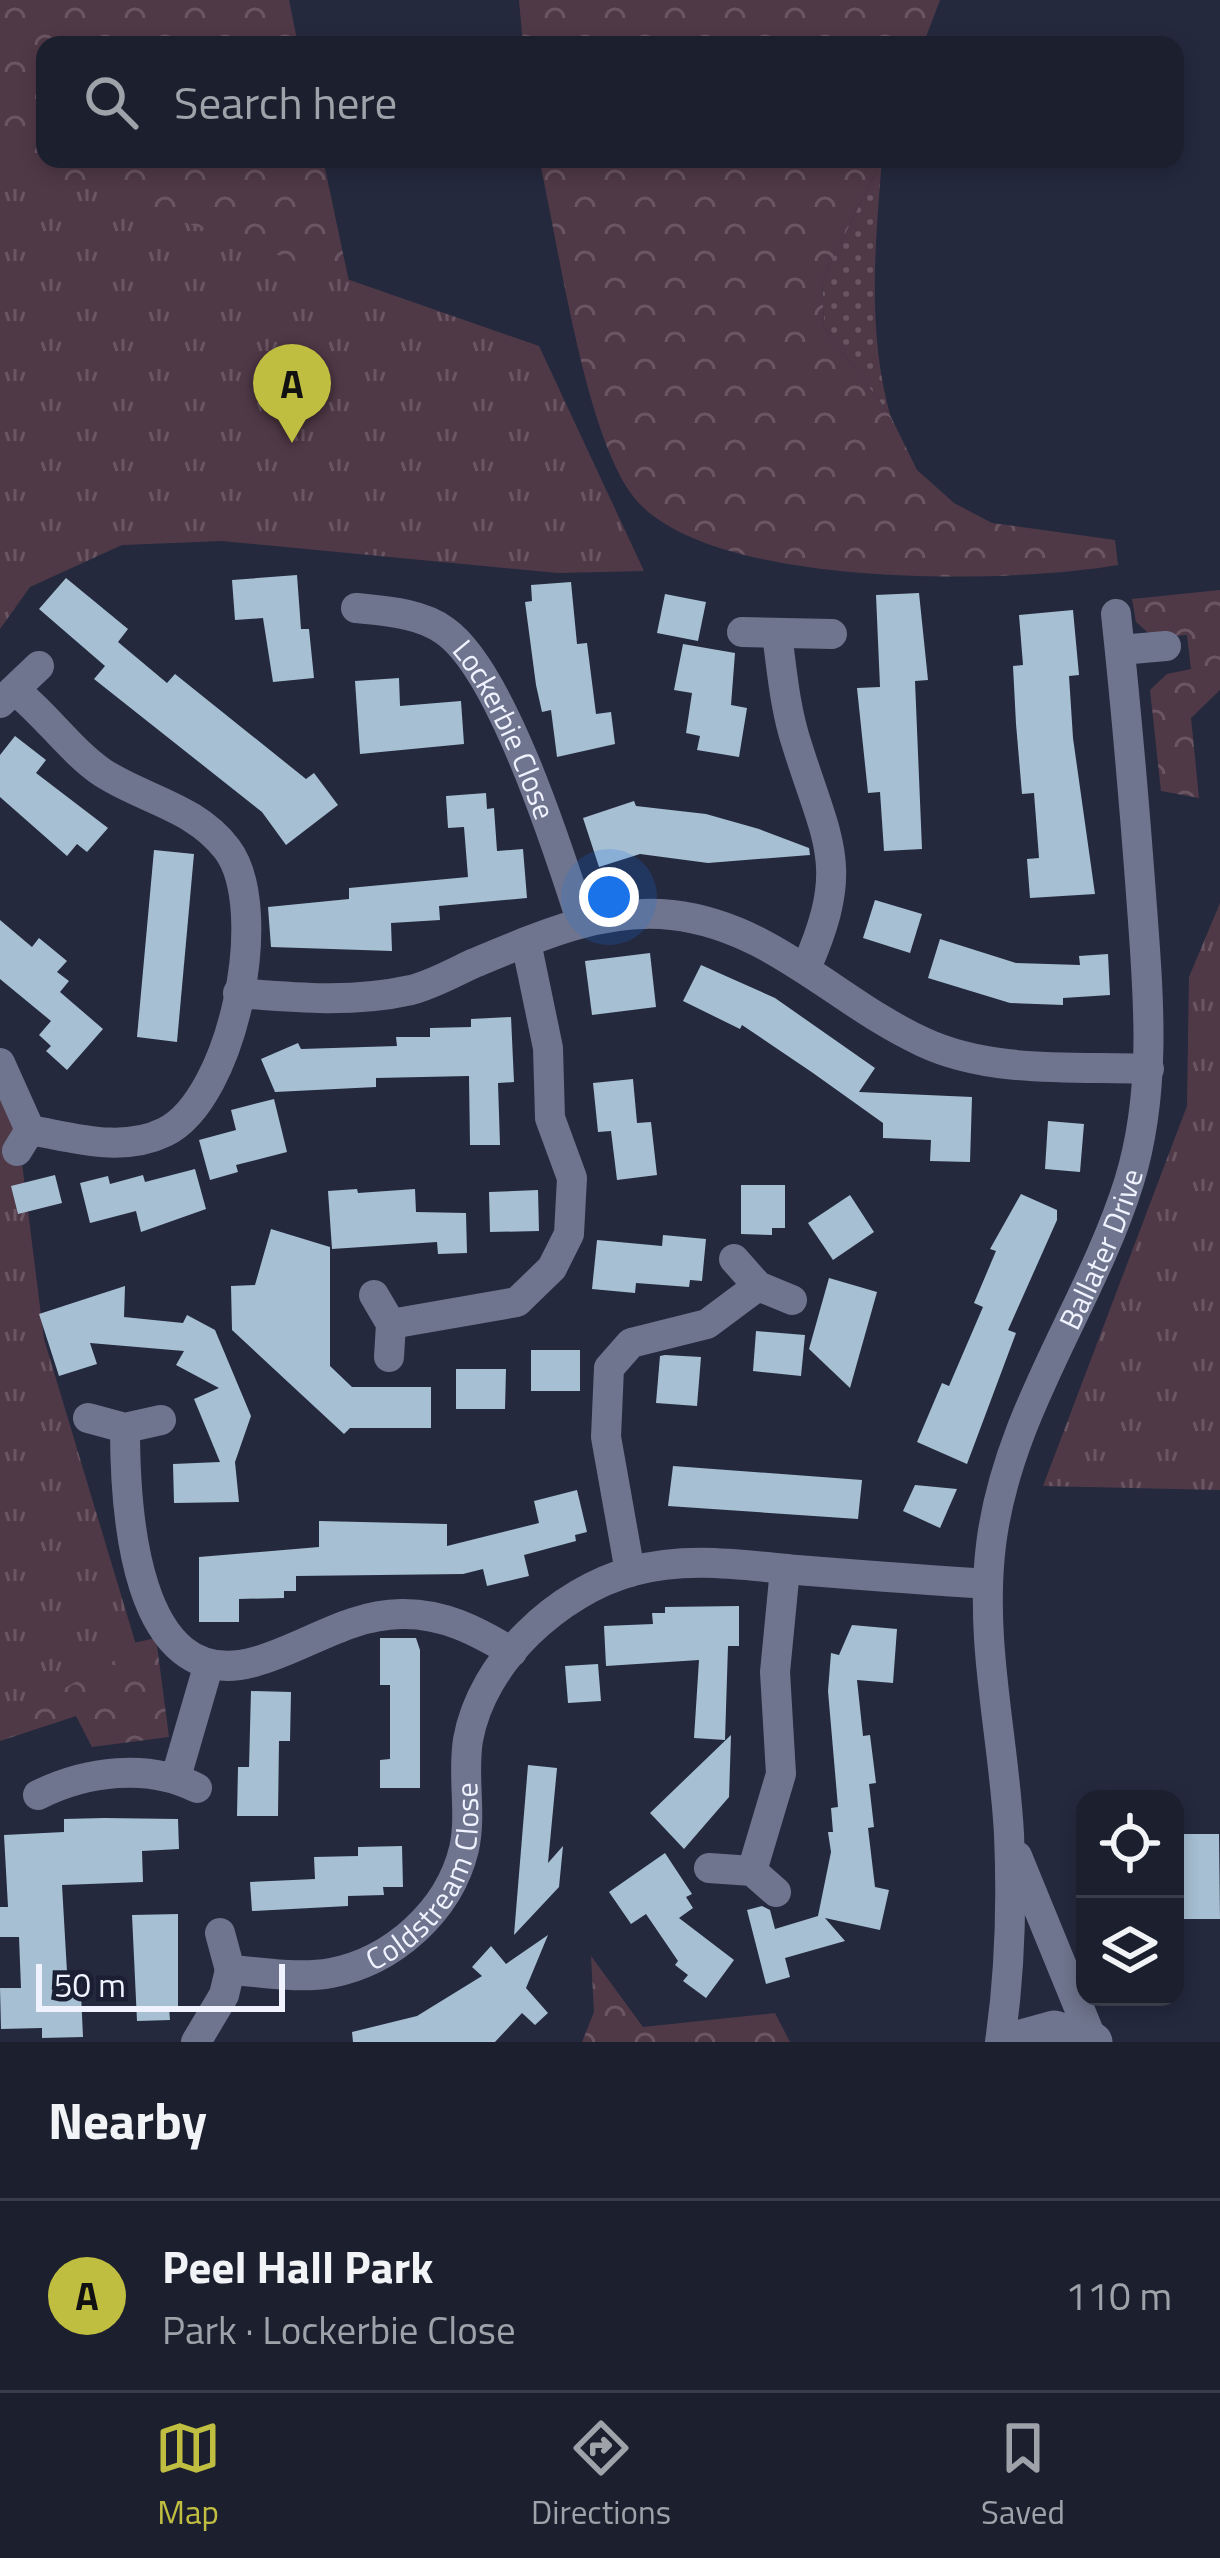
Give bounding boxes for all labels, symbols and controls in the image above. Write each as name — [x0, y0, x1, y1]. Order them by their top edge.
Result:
search box — [36, 36, 1184, 168]
text: Search here — [174, 68, 397, 136]
icon: search — [78, 69, 144, 135]
pin: A — [253, 344, 331, 443]
street label: Lockerbie Close — [442, 629, 568, 826]
your location — [579, 867, 639, 927]
street label: Ballater Drive — [1047, 1163, 1155, 1337]
street label: Coldstream Close — [357, 1782, 490, 1982]
map controls — [1076, 1790, 1184, 2006]
button: locate — [1076, 1790, 1184, 1898]
button: layers — [1076, 1898, 1184, 2006]
scale bar — [36, 1958, 285, 2011]
text: 50 m — [54, 1960, 126, 2010]
text: Nearby — [48, 2081, 207, 2159]
text: Peel Hall Park — [162, 2232, 433, 2300]
text: A — [75, 2266, 99, 2325]
text: 110 m — [1065, 2266, 1172, 2325]
text: Park · Lockerbie Close — [162, 2300, 516, 2359]
tab: Map — [155, 2415, 221, 2537]
tab: Directions — [531, 2415, 671, 2537]
tab: Saved — [981, 2415, 1065, 2537]

